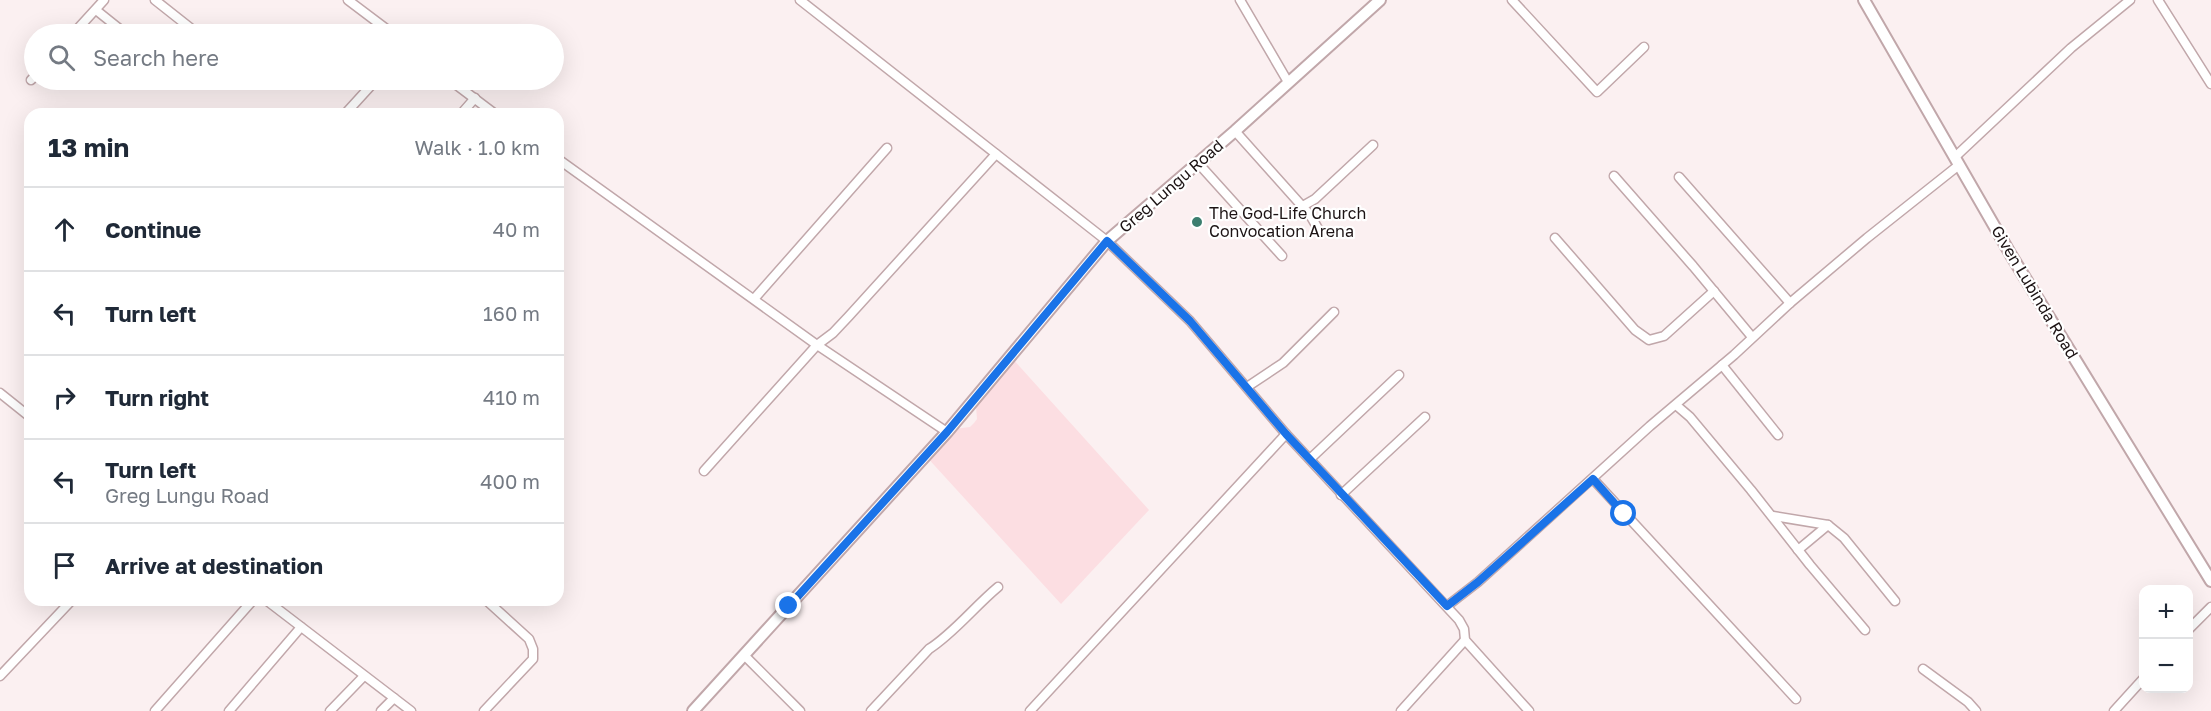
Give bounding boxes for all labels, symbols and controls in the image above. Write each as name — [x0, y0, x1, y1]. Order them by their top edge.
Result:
search box — [24, 24, 564, 90]
icon: search — [45, 41, 78, 74]
text: Search here — [93, 44, 219, 71]
text: 13 min — [48, 132, 129, 163]
text: Walk · 1.0 km — [415, 135, 540, 159]
street label: Greg Lungu Road — [1115, 135, 1227, 237]
place label: The God-Life Church Convocation Arena — [1209, 203, 1366, 241]
icon: ahead — [48, 213, 81, 246]
marker: The God-Life Church Convocation Arena — [1190, 215, 1204, 229]
text: Continue — [105, 216, 201, 243]
text: 40 m — [493, 217, 540, 241]
street label: Given Lubinda Road — [1987, 222, 2083, 362]
icon: left — [48, 297, 81, 330]
text: Turn left — [105, 300, 196, 327]
text: 160 m — [483, 301, 540, 325]
icon: right — [48, 381, 81, 414]
text: Turn right — [105, 384, 209, 411]
text: 410 m — [483, 385, 540, 409]
text: Turn left — [105, 456, 196, 483]
icon: left — [48, 465, 81, 498]
text: 400 m — [480, 469, 540, 493]
text: Greg Lungu Road — [105, 483, 269, 507]
route start — [1610, 500, 1636, 526]
icon: arrive — [48, 549, 81, 582]
text: Arrive at destination — [105, 552, 323, 579]
map controls — [2139, 585, 2193, 693]
button: + — [2139, 585, 2193, 639]
route end — [775, 592, 801, 618]
button: − — [2139, 639, 2193, 693]

